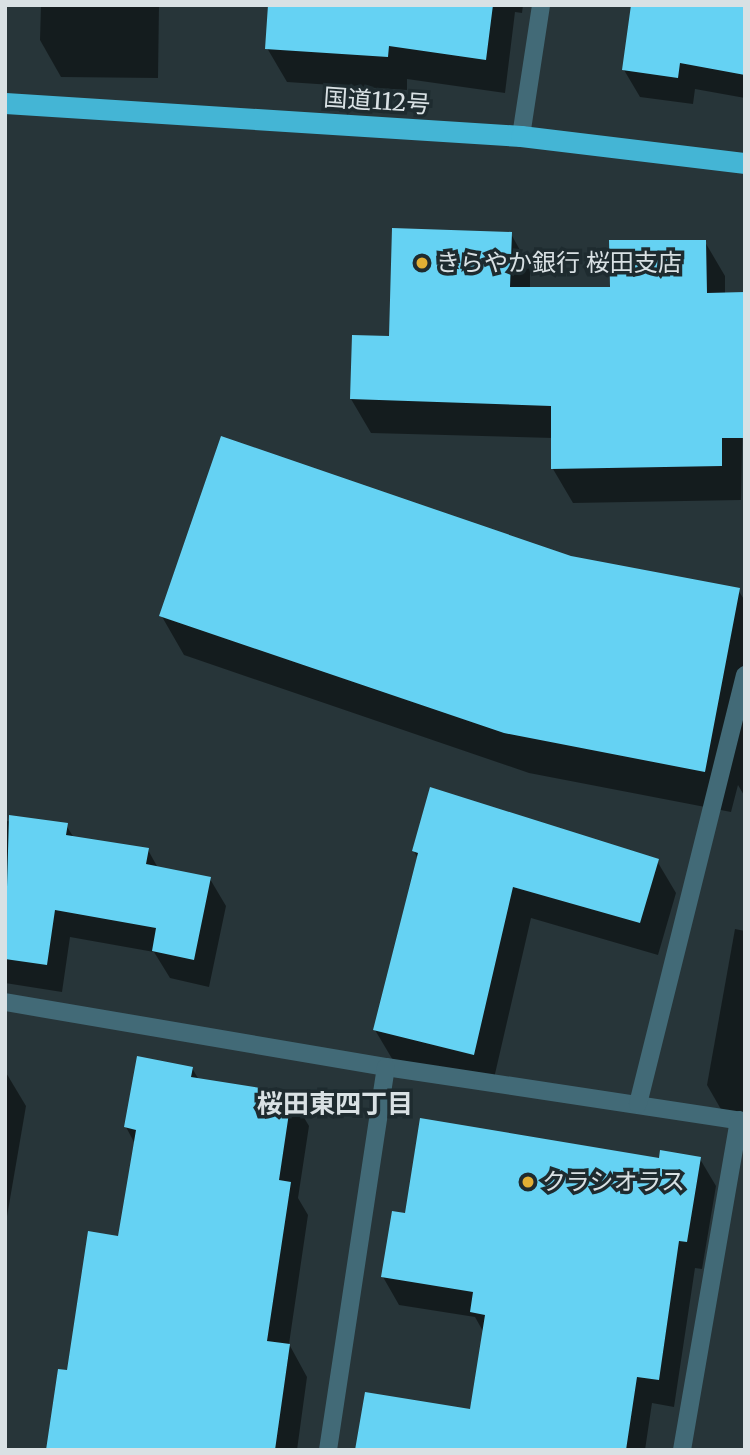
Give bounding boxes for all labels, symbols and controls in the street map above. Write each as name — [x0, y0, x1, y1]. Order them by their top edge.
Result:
street label: 国道112号 — [323, 83, 431, 119]
place label: きらやか銀行 桜田支店 — [436, 249, 682, 277]
marker: きらやか銀行 桜田支店 — [414, 255, 430, 271]
district label: 桜田東四丁目 — [257, 1088, 413, 1120]
place label: クラシオラス — [542, 1168, 686, 1196]
marker: クラシオラス — [520, 1174, 536, 1190]

